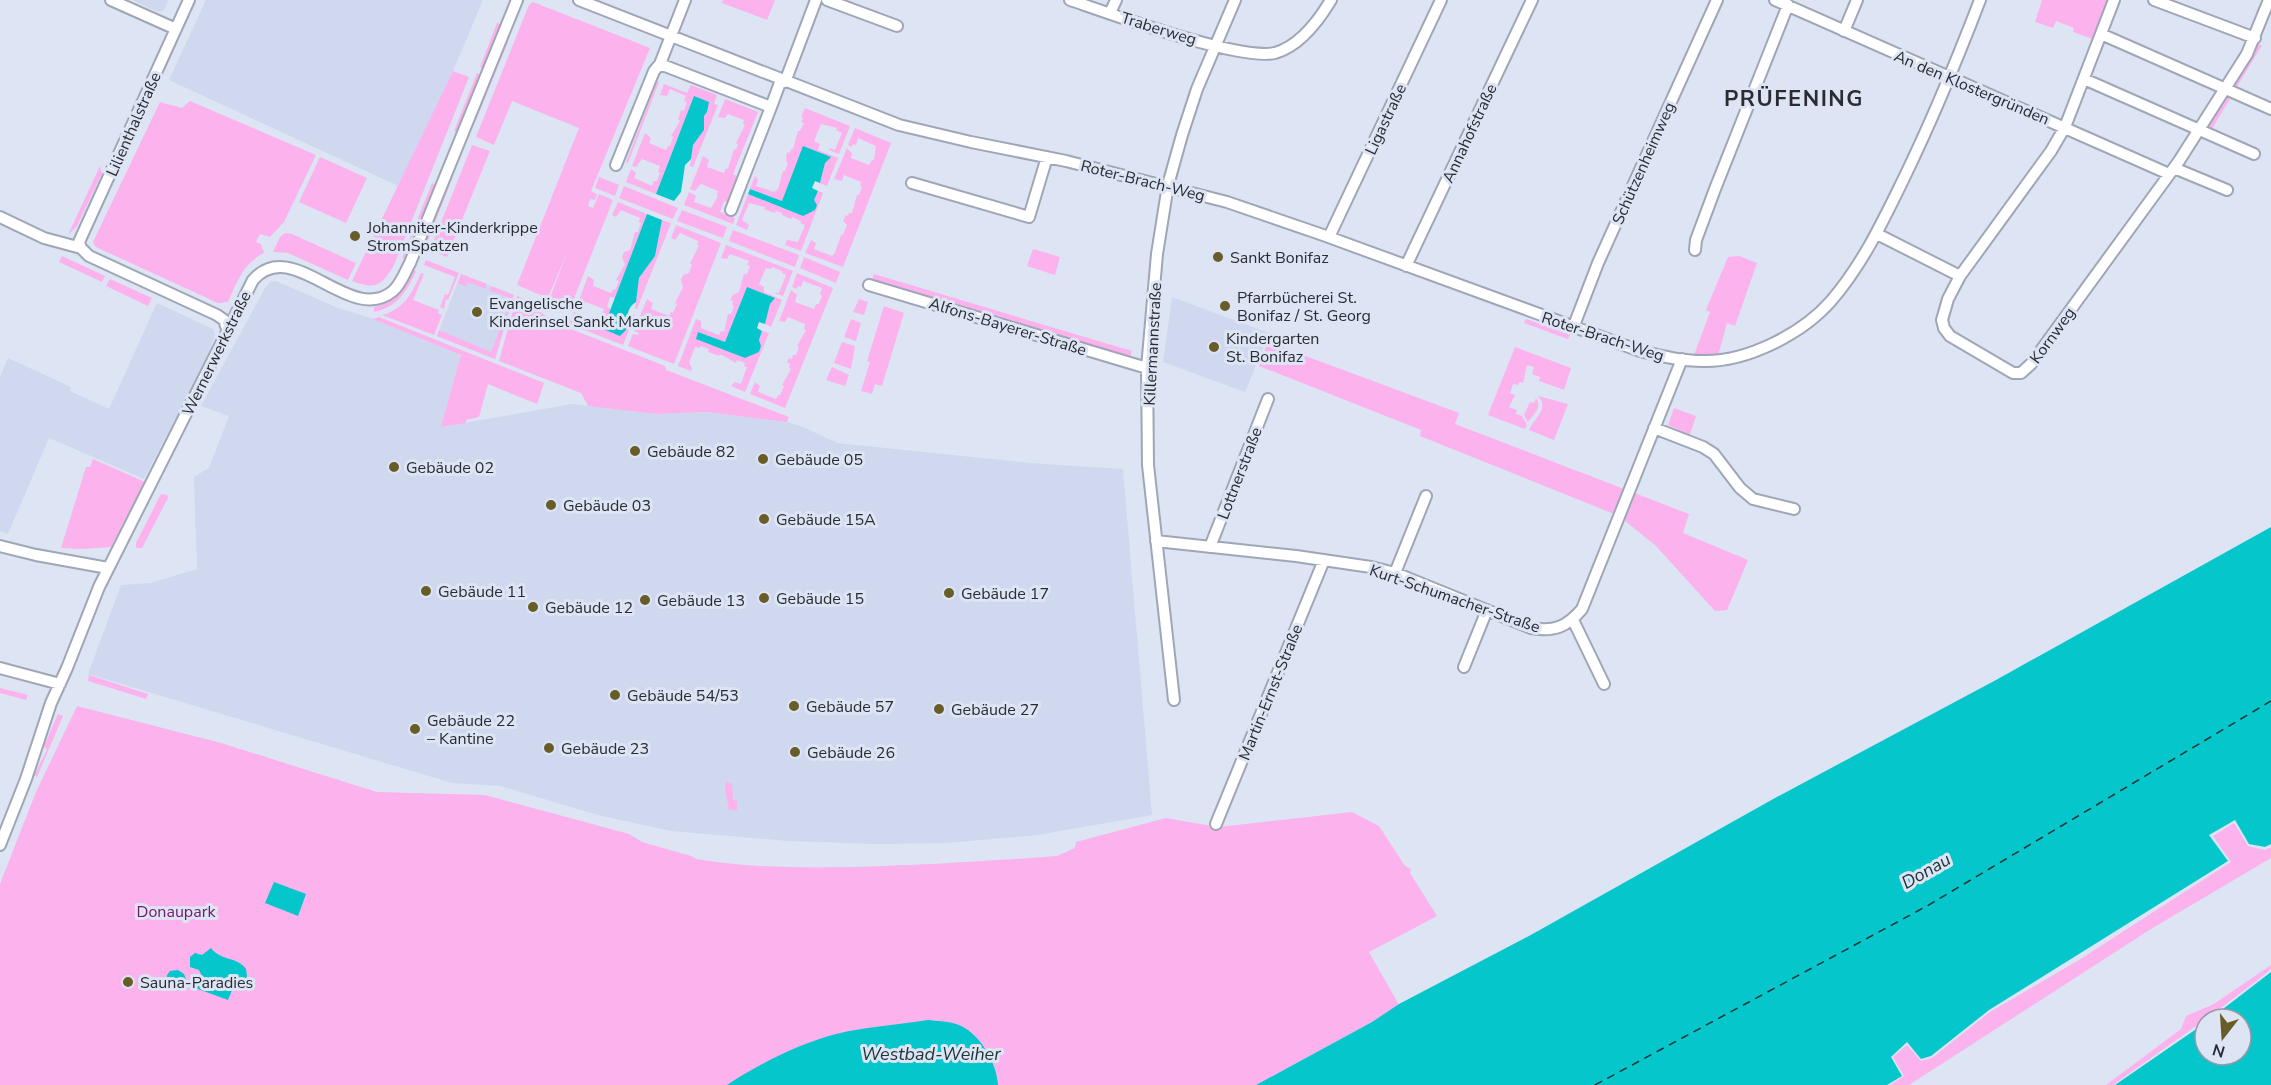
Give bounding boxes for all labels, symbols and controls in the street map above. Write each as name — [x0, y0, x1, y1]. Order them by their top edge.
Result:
street label: Traberweg — [1118, 7, 1199, 51]
street label: An den Klostergründen — [1891, 45, 2053, 131]
street label: Lilienthalstraße — [101, 69, 167, 180]
street label: Ligastraße — [1360, 80, 1412, 158]
street label: Annahofstraße — [1437, 80, 1503, 187]
district label: PRÜFENING — [1724, 84, 1864, 114]
street label: Schützenheimweg — [1607, 99, 1681, 228]
street label: Roter-Brach-Weg — [1078, 155, 1207, 207]
place label: Johanniter-Kinderkrippe StromSpatzen — [366, 217, 538, 257]
marker: Johanniter-Kinderkrippe StromSpatzen — [348, 229, 362, 243]
place label: Sankt Bonifaz — [1230, 247, 1329, 269]
marker: Sankt Bonifaz — [1211, 250, 1225, 264]
street label: Killermannstraße — [1139, 282, 1167, 406]
place label: Pfarrbücherei St. Bonifaz / St. Georg — [1237, 287, 1371, 327]
street label: Wernerwerkstraße — [177, 288, 257, 419]
place label: Evangelische Kinderinsel Sankt Markus — [489, 293, 671, 333]
street label: Alfons-Bayerer-Straße — [926, 293, 1089, 361]
marker: Pfarrbücherei St. Bonifaz / St. Georg — [1218, 299, 1232, 313]
street label: Kornweg — [2025, 303, 2081, 368]
marker: Evangelische Kinderinsel Sankt Markus — [470, 305, 484, 319]
street label: Roter-Brach-Weg — [1539, 307, 1667, 367]
place label: Kindergarten St. Bonifaz — [1226, 328, 1319, 368]
marker: Kindergarten St. Bonifaz — [1207, 340, 1221, 354]
street label: Lottnerstraße — [1212, 424, 1268, 523]
place label: Gebäude 82 — [647, 441, 735, 463]
marker: Gebäude 82 — [628, 444, 642, 458]
place label: Gebäude 05 — [775, 449, 863, 471]
marker: Gebäude 05 — [756, 452, 770, 466]
place label: Gebäude 02 — [406, 457, 494, 479]
marker: Gebäude 02 — [387, 460, 401, 474]
place label: Gebäude 03 — [563, 495, 651, 517]
marker: Gebäude 03 — [544, 498, 558, 512]
place label: Gebäude 15A — [776, 509, 876, 531]
marker: Gebäude 15A — [757, 512, 771, 526]
street label: Kurt-Schumacher-Straße — [1366, 559, 1543, 638]
place label: Gebäude 11 — [438, 581, 526, 603]
place label: Gebäude 17 — [961, 583, 1049, 605]
marker: Gebäude 11 — [419, 584, 433, 598]
marker: Gebäude 17 — [942, 586, 956, 600]
place label: Gebäude 15 — [776, 588, 864, 610]
place label: Gebäude 13 — [657, 590, 745, 612]
marker: Gebäude 15 — [757, 591, 771, 605]
marker: Gebäude 13 — [638, 593, 652, 607]
place label: Gebäude 12 — [545, 597, 633, 619]
marker: Gebäude 12 — [526, 600, 540, 614]
street label: Martin-Ernst-Straße — [1234, 621, 1308, 764]
place label: Gebäude 54/53 — [627, 685, 739, 707]
marker: Gebäude 54/53 — [608, 688, 622, 702]
place label: Gebäude 57 — [806, 696, 894, 718]
marker: Gebäude 57 — [787, 699, 801, 713]
place label: Gebäude 27 — [951, 699, 1039, 721]
marker: Gebäude 27 — [932, 702, 946, 716]
place label: Gebäude 22 – Kantine — [427, 710, 515, 750]
marker: Gebäude 22 – Kantine — [408, 722, 422, 736]
place label: Gebäude 23 — [561, 738, 649, 760]
marker: Gebäude 23 — [542, 741, 556, 755]
place label: Gebäude 26 — [807, 742, 895, 764]
marker: Gebäude 26 — [788, 745, 802, 759]
water label: Donau — [1897, 847, 1955, 895]
park label: Donaupark — [137, 901, 216, 923]
place label: Sauna-Paradies — [140, 972, 253, 994]
marker: Sauna-Paradies — [121, 975, 135, 989]
north arrow — [2193, 1007, 2253, 1067]
text: N — [2210, 1038, 2228, 1063]
water label: Westbad-Weiher — [861, 1042, 1001, 1066]

